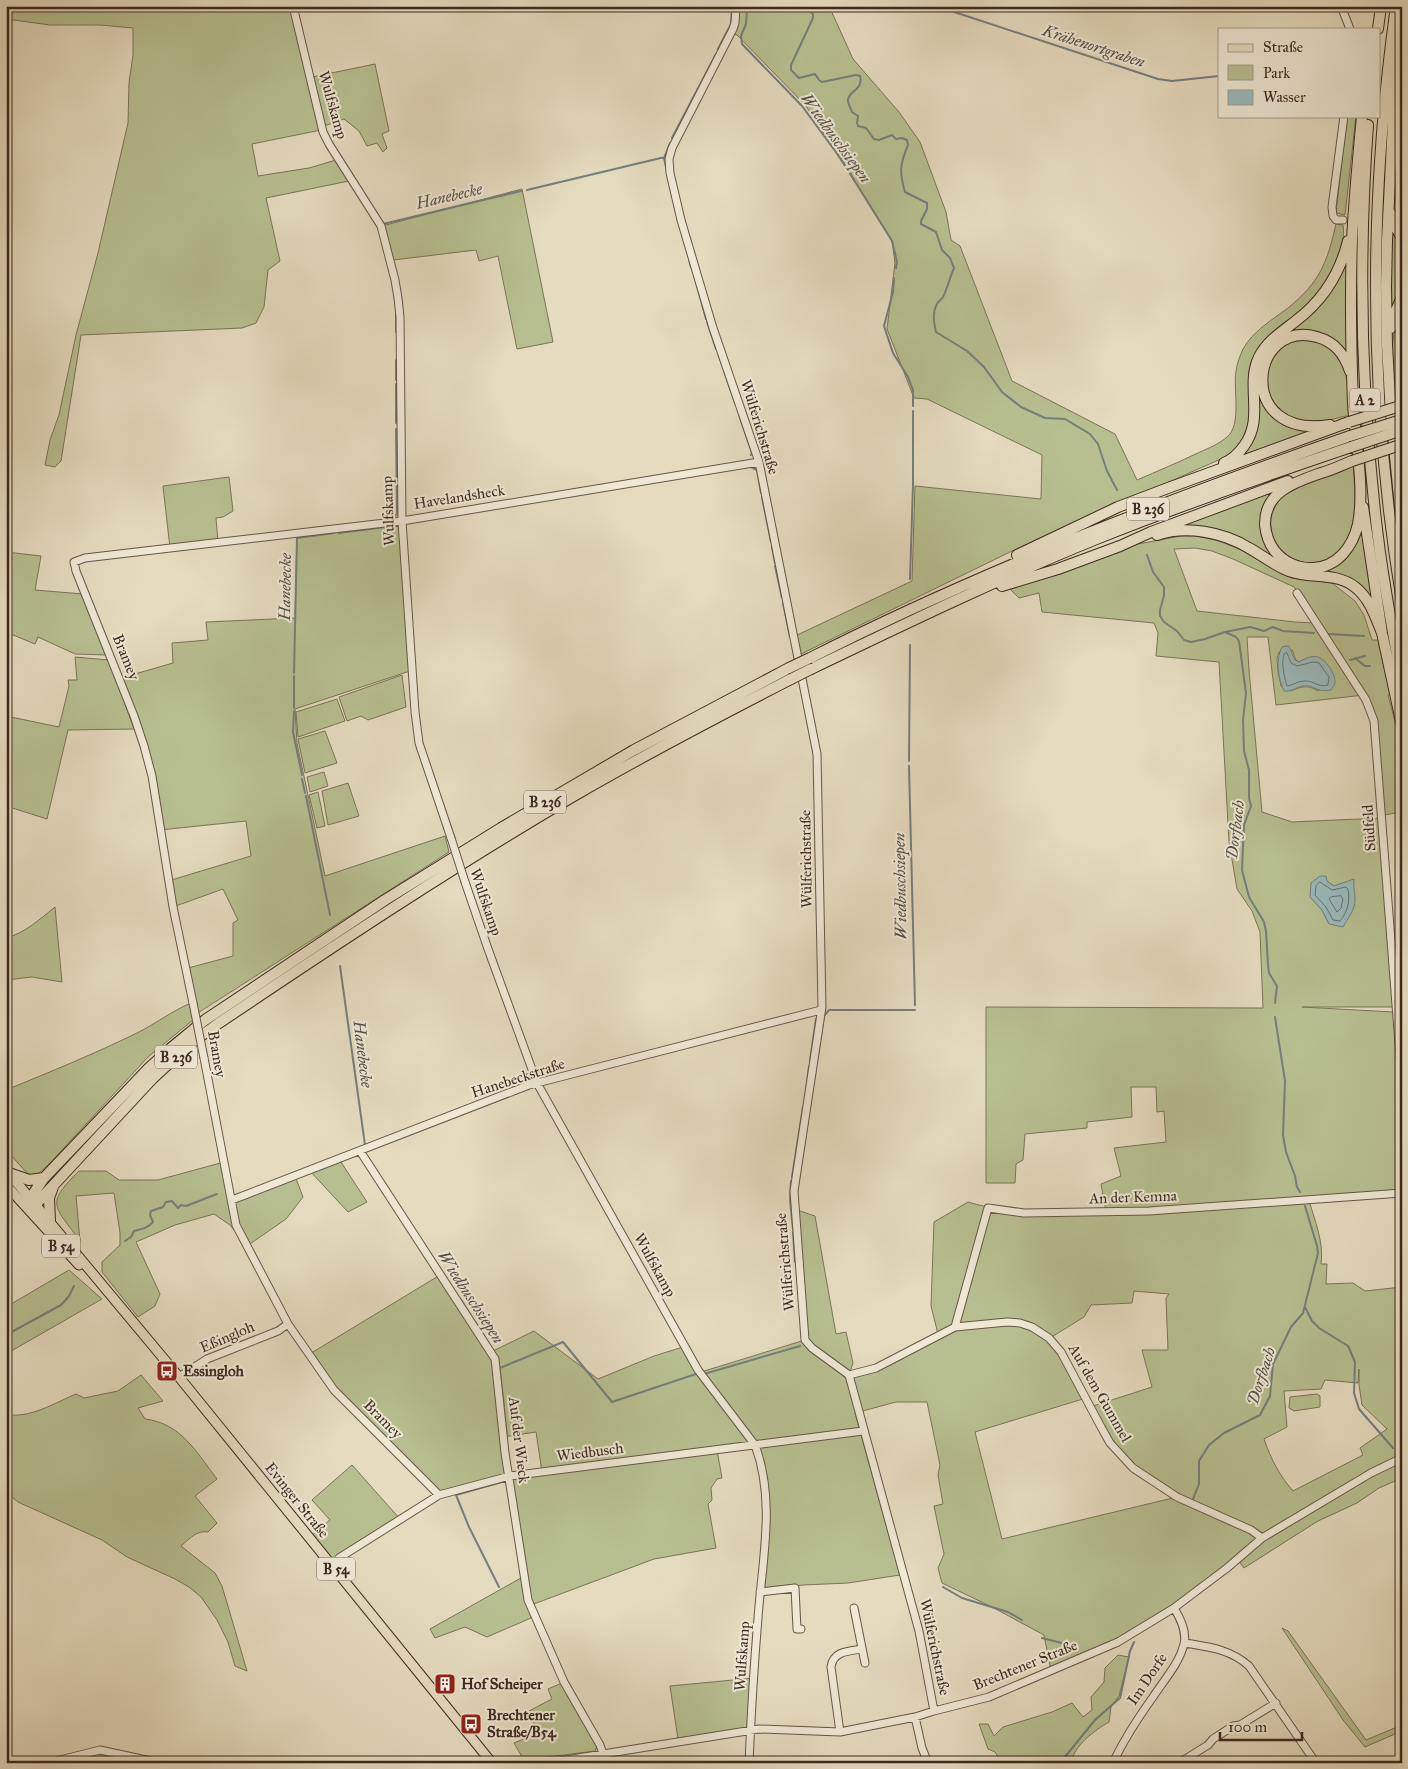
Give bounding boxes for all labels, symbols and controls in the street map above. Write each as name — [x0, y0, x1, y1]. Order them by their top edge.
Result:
water label: Krähenortgraben — [1040, 20, 1148, 72]
legend — [1218, 28, 1380, 118]
text: Straße — [1263, 38, 1303, 56]
text: Park — [1263, 64, 1290, 82]
street label: Wulfskamp — [315, 69, 351, 141]
text: Wasser — [1263, 88, 1306, 106]
water label: Wiedbuschsiepen — [796, 89, 875, 188]
water label: Hanebecke — [413, 179, 485, 213]
street label: Wülferichstraße — [737, 377, 783, 477]
road number: A 2 — [1350, 388, 1380, 412]
street label: Wulfskamp — [378, 476, 398, 546]
street label: Havelandsheck — [412, 481, 506, 513]
road number: B 236 — [1127, 498, 1169, 520]
water label: Hanebecke — [275, 552, 295, 622]
street label: Bramey — [109, 632, 144, 683]
road number: B 236 — [524, 790, 566, 814]
water label: Dorfbach — [1222, 799, 1248, 861]
street label: Südfeld — [1358, 804, 1380, 852]
street label: Wülferichstraße — [796, 810, 816, 908]
water label: Wiedbuschsiepen — [890, 832, 911, 939]
street label: Wulfskamp — [466, 866, 506, 938]
water label: Hanebecke — [349, 1018, 377, 1090]
street label: Bramey — [204, 1029, 230, 1080]
road number: B 236 — [155, 1046, 197, 1068]
street label: Hanebeckstraße — [469, 1054, 567, 1102]
street label: An der Kemna — [1088, 1186, 1178, 1208]
street label: Wülferichstraße — [772, 1212, 798, 1312]
street label: Wulfskamp — [630, 1230, 680, 1300]
road number: B 54 — [42, 1234, 80, 1258]
water label: Wiedbuschsiepen — [433, 1247, 508, 1348]
street label: Eßingloh — [197, 1317, 258, 1357]
street label: Auf dem Gummel — [1064, 1340, 1136, 1446]
water label: Dorfbach — [1243, 1344, 1279, 1407]
bus stop icon: Essingloh — [155, 1359, 179, 1383]
place label: Essingloh — [183, 1362, 245, 1381]
street label: Auf der Wieck — [505, 1395, 533, 1484]
street label: Bramey — [360, 1396, 407, 1443]
street label: Wiedbusch — [555, 1439, 625, 1465]
street label: Evinger Straße — [261, 1459, 333, 1541]
road number: B 54 — [317, 1558, 355, 1580]
street label: Wülferichstraße — [916, 1597, 954, 1697]
street label: Wulfskamp — [731, 1620, 753, 1692]
street label: Brechtener Straße — [970, 1636, 1080, 1694]
street label: Im Dorfe — [1123, 1650, 1171, 1708]
building icon: Hof Scheiper — [433, 1672, 457, 1696]
place label: Hof Scheiper — [461, 1675, 543, 1694]
place label: Brechtener Straße/B54 — [487, 1706, 556, 1742]
scale bar — [1220, 1709, 1303, 1741]
bus stop icon: Brechtener Straße/B54 — [459, 1712, 483, 1736]
text: 100 m — [1228, 1718, 1268, 1736]

